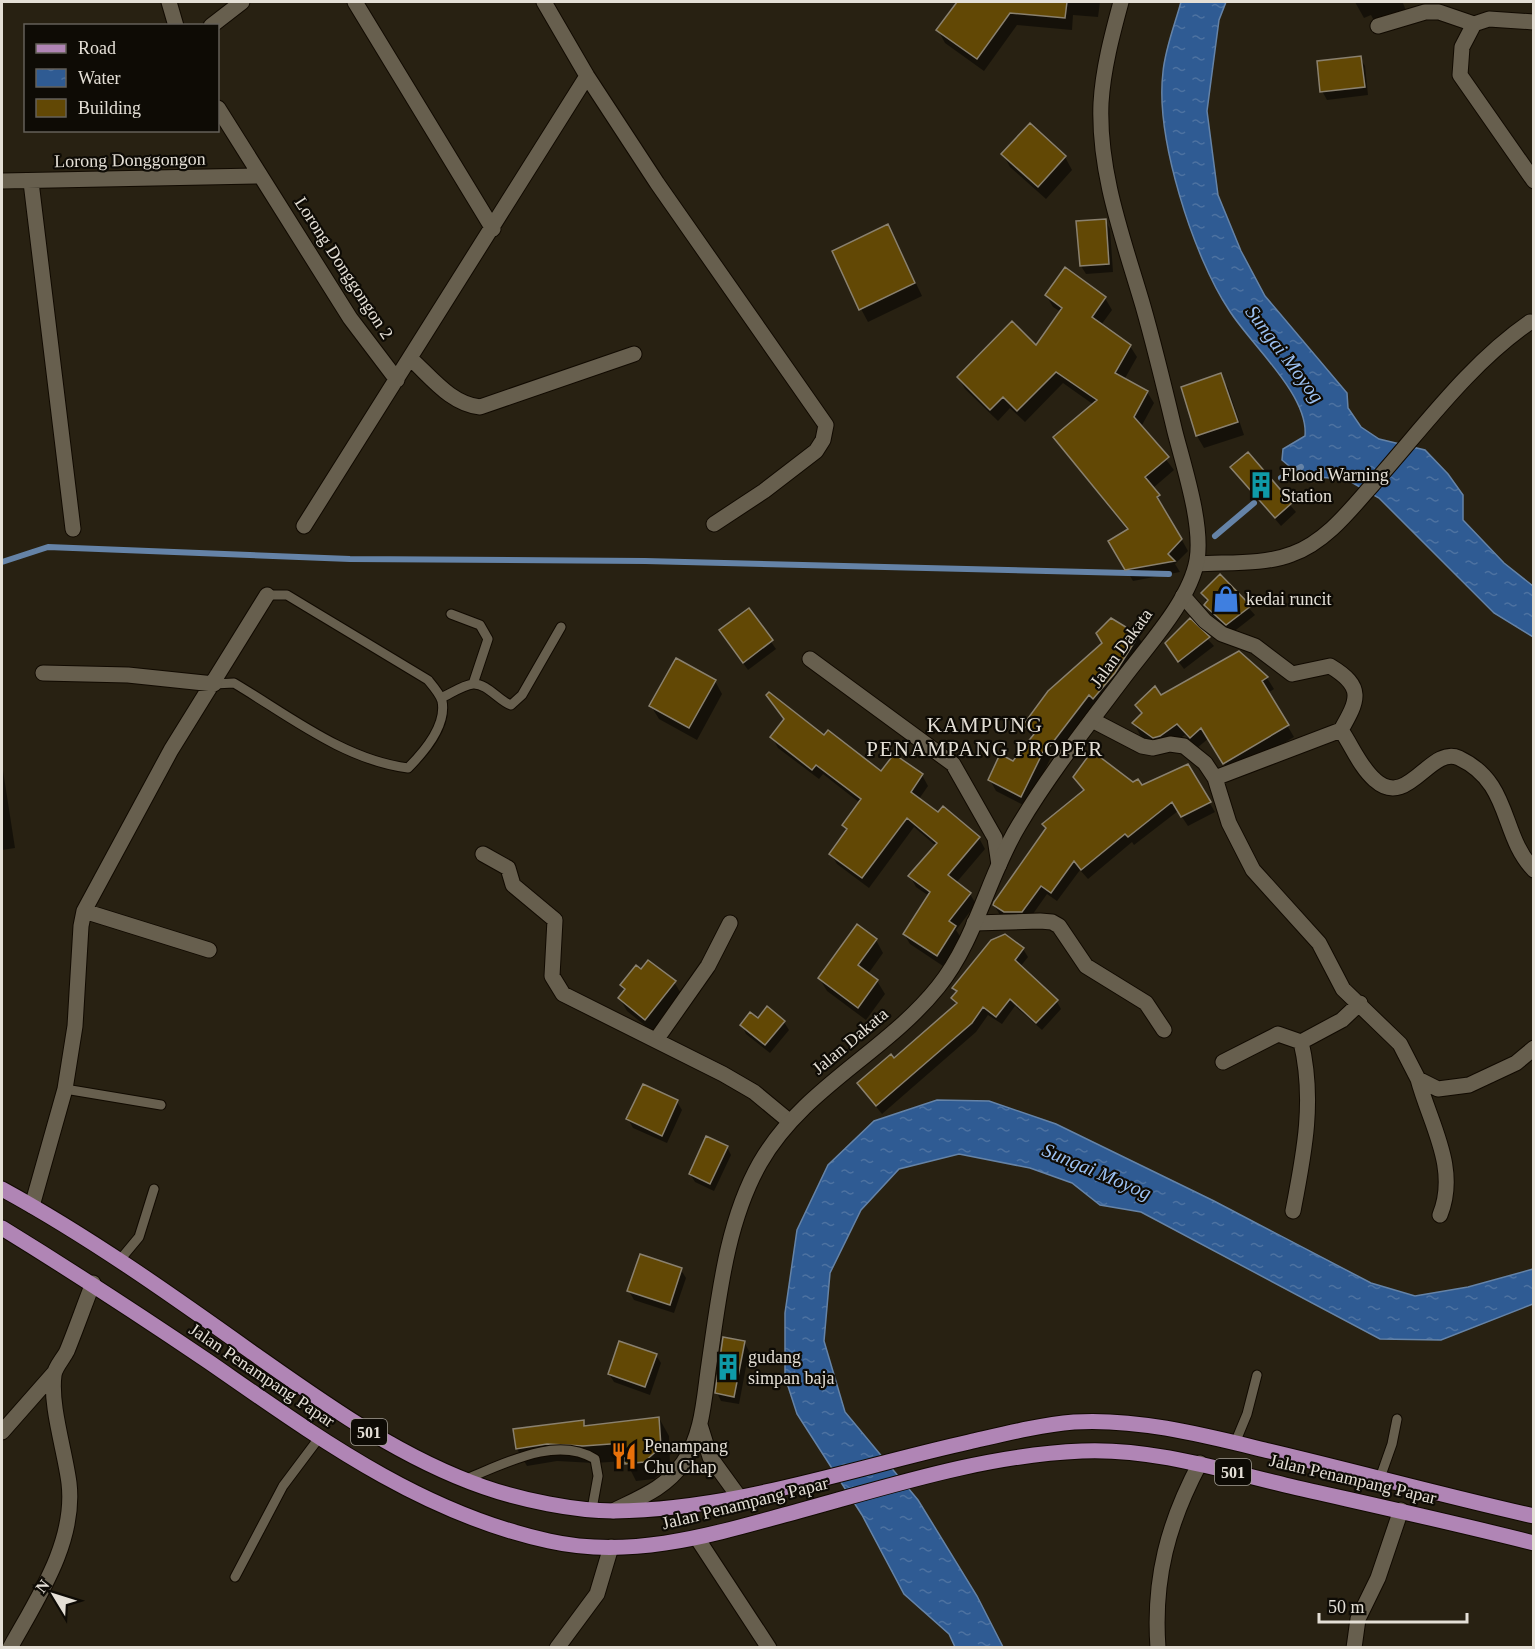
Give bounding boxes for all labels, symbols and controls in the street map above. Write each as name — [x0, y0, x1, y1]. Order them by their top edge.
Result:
legend — [24, 24, 219, 132]
text: Road — [78, 38, 116, 58]
text: Water — [78, 68, 121, 88]
text: Building — [78, 98, 141, 118]
street label: Lorong Donggongon — [54, 149, 206, 171]
street label: Lorong Donggongon 2 — [291, 193, 397, 343]
water label: Sungai Moyog — [1240, 301, 1329, 408]
place label: Flood Warning Station — [1281, 465, 1389, 506]
building icon: Flood Warning Station — [1246, 470, 1276, 500]
shop icon: kedai runcit — [1211, 584, 1241, 614]
place label: kedai runcit — [1246, 589, 1331, 609]
street label: Jalan Dakata — [1086, 605, 1156, 691]
district label: KAMPUNG PENAMPANG PROPER — [866, 713, 1104, 761]
street label: Jalan Dakata — [808, 1004, 892, 1078]
water label: Sungai Moyog — [1039, 1138, 1155, 1205]
street label: Jalan Penampang Papar — [186, 1319, 338, 1431]
place label: gudang simpan baja — [748, 1347, 834, 1388]
building icon: gudang simpan baja — [713, 1352, 743, 1382]
road number: 501 — [351, 1419, 387, 1445]
place label: Penampang Chu Chap — [644, 1436, 728, 1477]
restaurant icon: Penampang Chu Chap — [609, 1441, 639, 1471]
street label: Jalan Penampang Papar — [1267, 1450, 1439, 1508]
road number: 501 — [1215, 1459, 1251, 1485]
street label: Jalan Penampang Papar — [660, 1473, 830, 1533]
north arrow — [24, 1565, 84, 1625]
text: N — [32, 1576, 53, 1596]
scale bar — [1319, 1586, 1468, 1624]
text: 50 m — [1328, 1597, 1365, 1617]

